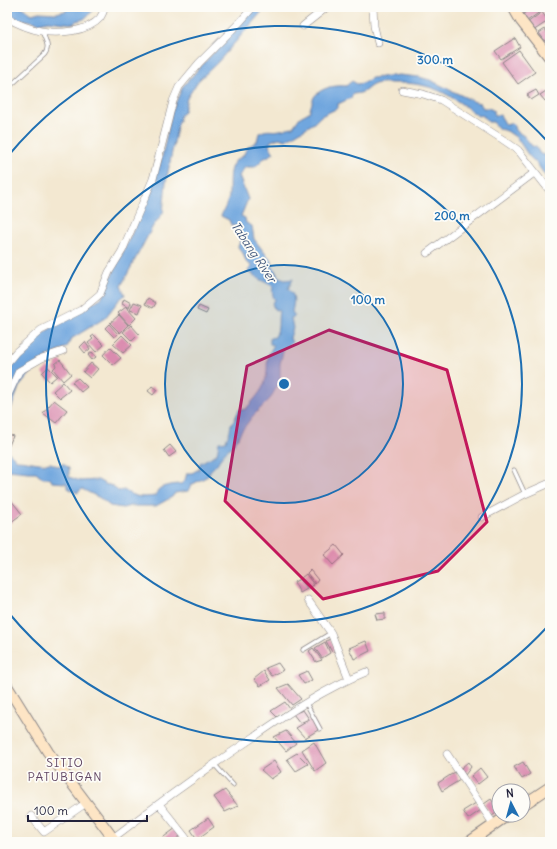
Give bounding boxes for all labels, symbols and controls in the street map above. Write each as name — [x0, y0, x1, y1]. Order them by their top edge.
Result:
text: 300 m — [417, 52, 453, 67]
text: 200 m — [434, 208, 470, 223]
water label: Tabang River — [228, 219, 281, 287]
text: 100 m — [351, 292, 385, 307]
centre of rings — [277, 377, 291, 391]
district label: SITIO PATUBIGAN — [28, 755, 102, 784]
north arrow — [491, 783, 531, 823]
text: N — [505, 786, 514, 800]
scale bar — [28, 797, 147, 823]
text: 100 m — [34, 803, 68, 818]

